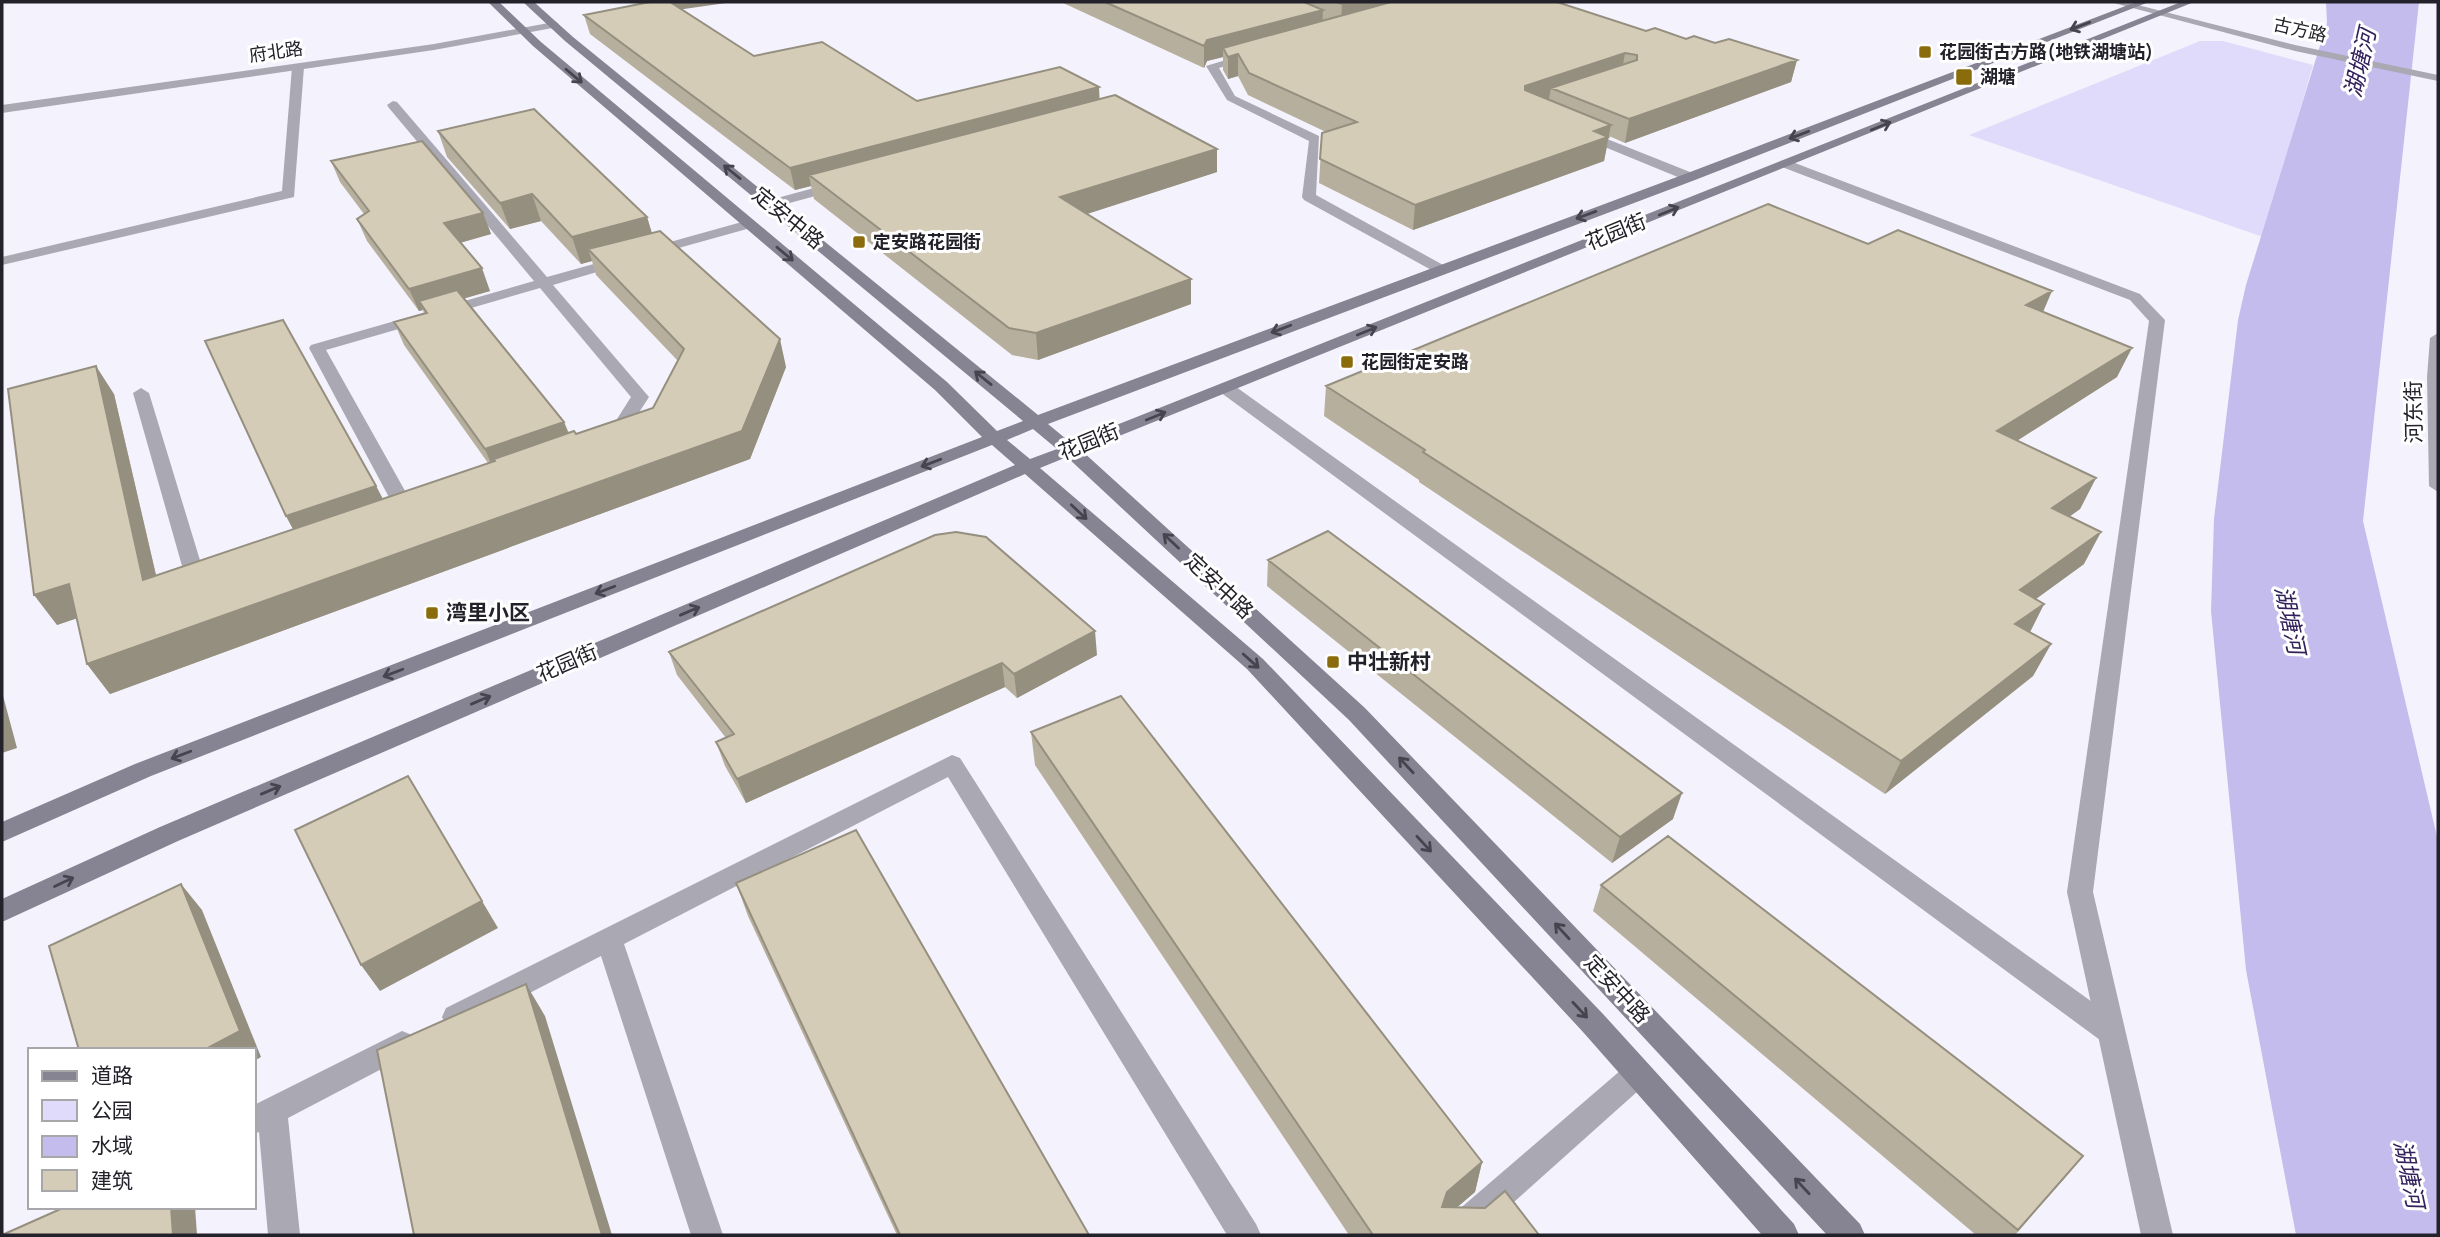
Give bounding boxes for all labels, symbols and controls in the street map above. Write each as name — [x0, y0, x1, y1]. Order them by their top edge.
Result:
street label: 古方路 — [2271, 11, 2329, 47]
one-way arrow — [2069, 21, 2091, 34]
water label: 湖塘河 — [2336, 22, 2383, 100]
street label: 府北路 — [247, 35, 304, 67]
place label: 花园街古方路(地铁湖塘站) — [1939, 39, 2153, 63]
marker: 花园街古方路(地铁湖塘站) — [1917, 44, 1933, 60]
place label: 湖塘 — [1980, 64, 2016, 88]
marker: 湖塘 — [1954, 67, 1974, 87]
one-way arrow — [565, 68, 583, 84]
one-way arrow — [1869, 119, 1891, 132]
one-way arrow — [1789, 129, 1811, 142]
one-way arrow — [723, 164, 741, 180]
street label: 定安中路 — [747, 180, 830, 255]
one-way arrow — [1658, 203, 1680, 216]
street label: 花园街 — [1581, 206, 1650, 256]
one-way arrow — [1576, 210, 1598, 222]
place label: 定安路花园街 — [873, 229, 981, 253]
marker: 定安路花园街 — [851, 234, 867, 250]
one-way arrow — [776, 246, 794, 262]
one-way arrow — [1271, 323, 1293, 336]
one-way arrow — [1356, 324, 1377, 337]
place label: 花园街定安路 — [1361, 349, 1469, 373]
marker: 花园街定安路 — [1339, 354, 1355, 370]
one-way arrow — [975, 371, 993, 386]
street label: 河东街 — [2398, 380, 2428, 444]
one-way arrow — [1144, 408, 1166, 421]
street label: 花园街 — [1054, 416, 1123, 466]
one-way arrow — [920, 458, 942, 470]
one-way arrow — [1070, 504, 1088, 520]
one-way arrow — [1162, 533, 1180, 549]
street label: 定安中路 — [1179, 546, 1260, 624]
water label: 湖塘河 — [2268, 583, 2315, 661]
one-way arrow — [594, 585, 616, 598]
place label: 湾里小区 — [446, 598, 530, 626]
one-way arrow — [679, 604, 700, 617]
marker: 湾里小区 — [424, 605, 440, 621]
street label: 花园街 — [532, 637, 601, 687]
place label: 中壮新村 — [1347, 647, 1431, 675]
one-way arrow — [1242, 653, 1259, 670]
marker: 中壮新村 — [1325, 654, 1341, 670]
one-way arrow — [382, 667, 404, 680]
one-way arrow — [469, 693, 491, 706]
one-way arrow — [170, 750, 192, 763]
one-way arrow — [1398, 757, 1415, 774]
one-way arrow — [260, 783, 282, 796]
one-way arrow — [1416, 835, 1433, 852]
one-way arrow — [53, 875, 74, 889]
one-way arrow — [1554, 923, 1571, 940]
street label: 定安中路 — [1579, 948, 1657, 1029]
one-way arrow — [1572, 1001, 1589, 1018]
legend — [28, 1048, 256, 1209]
text: 道路 — [91, 1061, 133, 1089]
text: 公园 — [91, 1096, 133, 1124]
text: 水域 — [91, 1131, 133, 1159]
water label: 湖塘河 — [2387, 1137, 2434, 1215]
text: 建筑 — [91, 1166, 133, 1194]
one-way arrow — [1794, 1178, 1811, 1195]

